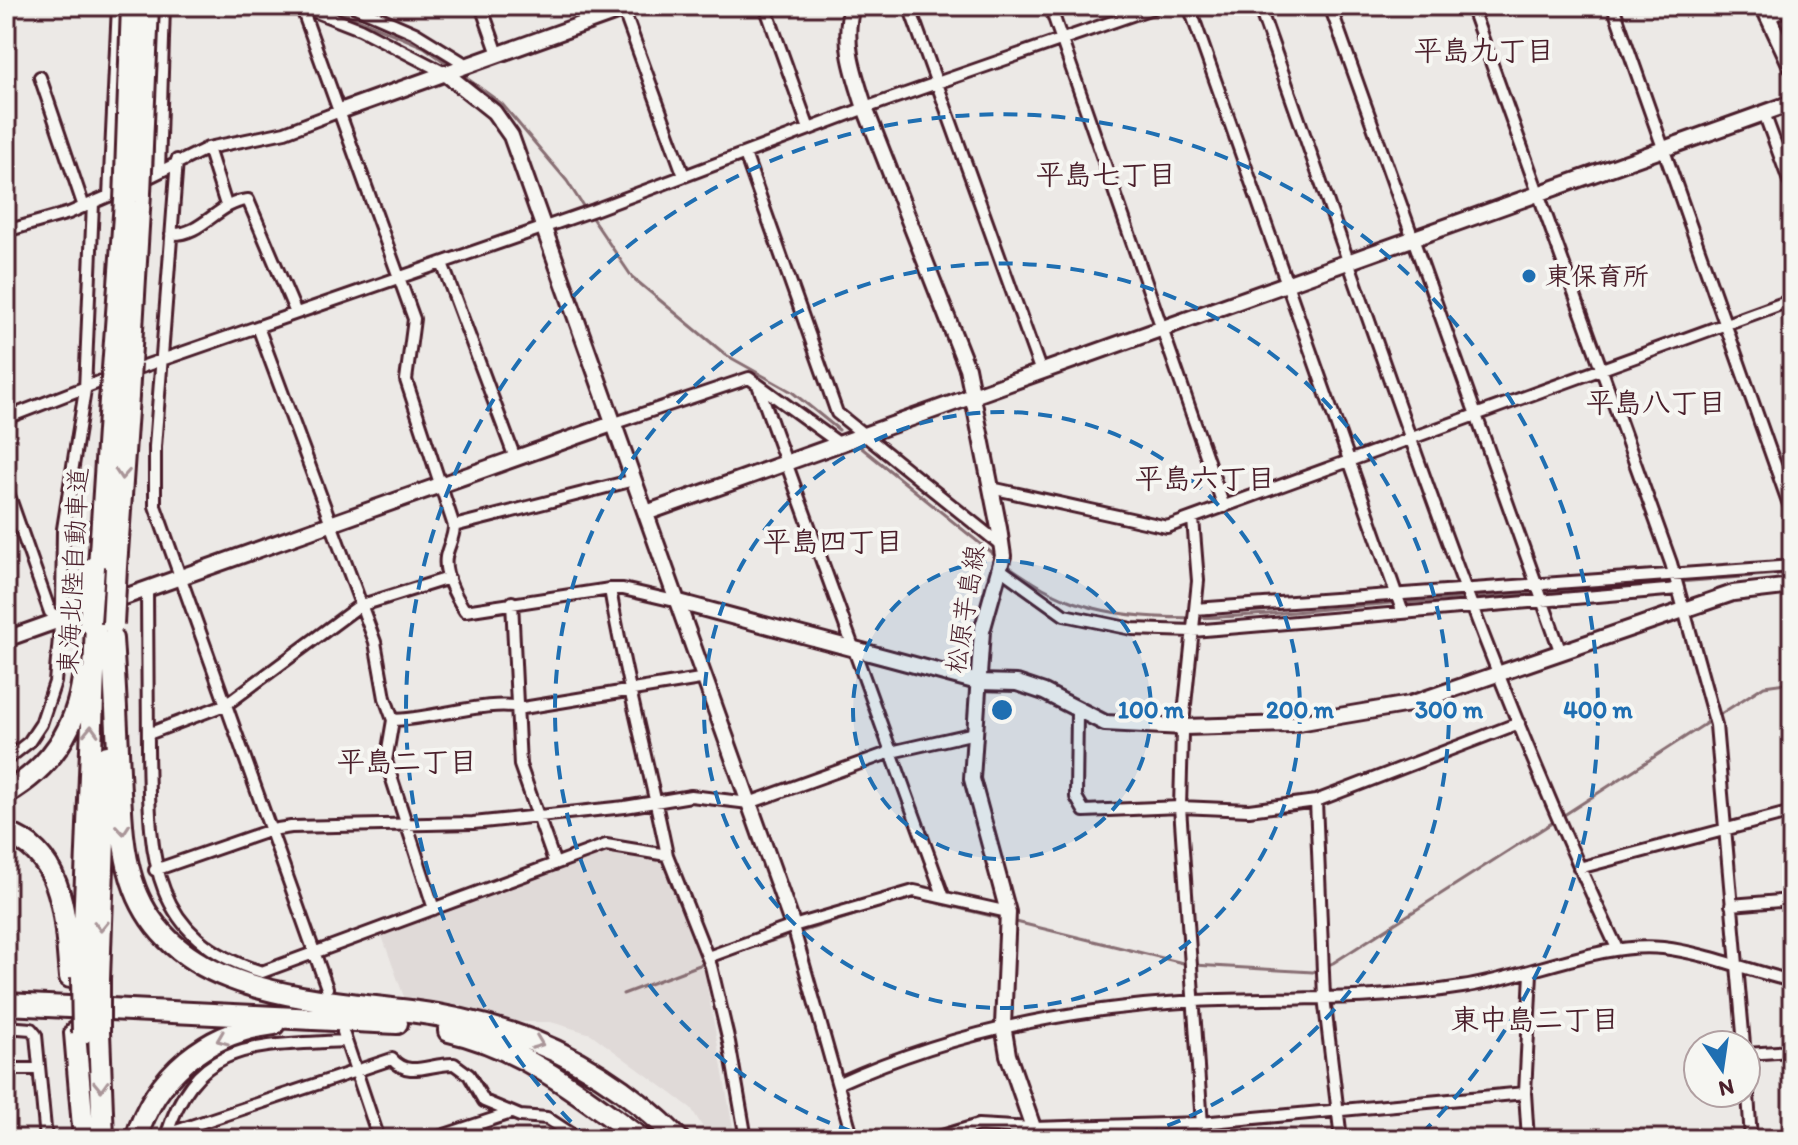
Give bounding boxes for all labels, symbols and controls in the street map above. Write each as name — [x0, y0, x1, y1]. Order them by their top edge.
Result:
district label: 平島九丁目 — [1414, 33, 1554, 67]
district label: 平島七丁目 — [1036, 157, 1176, 191]
place label: 東保育所 — [1545, 260, 1649, 292]
marker: 東保育所 — [1520, 267, 1538, 285]
district label: 平島八丁目 — [1586, 385, 1726, 419]
district label: 平島六丁目 — [1135, 461, 1275, 495]
street label: 東海北陸自動車道 — [52, 466, 94, 676]
one-way arrow — [114, 468, 131, 481]
district label: 平島四丁目 — [763, 524, 903, 558]
street label: 松原芋島線 — [939, 542, 991, 676]
text: 100 m — [1118, 695, 1185, 724]
text: 200 m — [1266, 695, 1335, 724]
text: 300 m — [1415, 695, 1484, 724]
text: 400 m — [1563, 695, 1634, 724]
centre of rings — [988, 696, 1016, 724]
one-way arrow — [82, 724, 99, 737]
district label: 平島二丁目 — [337, 744, 477, 778]
one-way arrow — [114, 823, 131, 836]
one-way arrow — [92, 920, 109, 933]
district label: 東中島二丁目 — [1451, 1002, 1619, 1036]
one-way arrow — [216, 1029, 230, 1045]
north arrow — [1682, 1029, 1762, 1109]
one-way arrow — [530, 1033, 544, 1050]
text: N — [1716, 1073, 1737, 1103]
one-way arrow — [92, 1080, 109, 1093]

